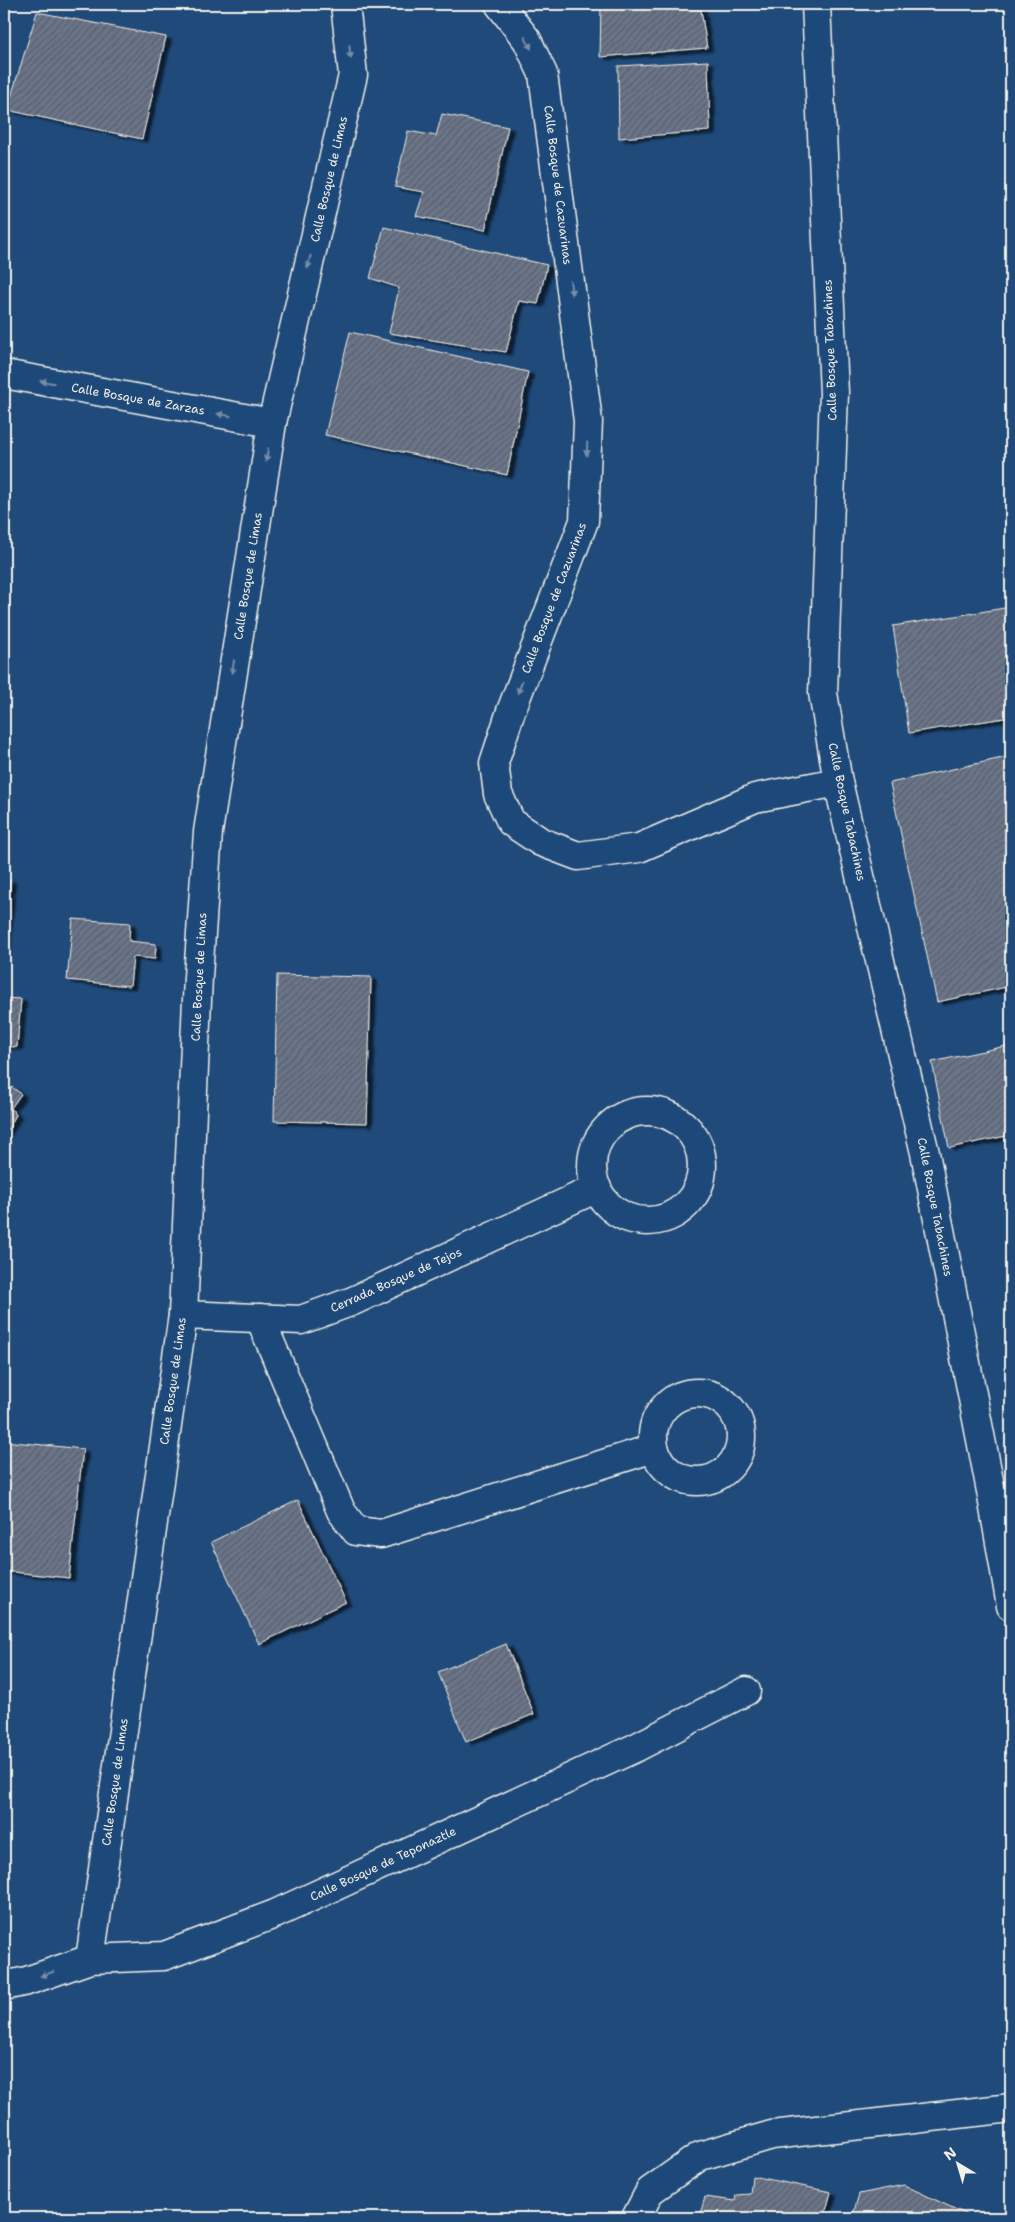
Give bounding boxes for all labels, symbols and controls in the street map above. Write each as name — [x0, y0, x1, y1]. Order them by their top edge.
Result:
one-way arrow — [523, 36, 532, 50]
one-way arrow — [346, 44, 354, 60]
street label: Calle Bosque de Cazuarinas — [540, 104, 576, 266]
street label: Calle Bosque de Limas — [307, 114, 351, 244]
one-way arrow — [305, 255, 313, 270]
street label: Calle Bosque Tabachines — [820, 279, 840, 421]
one-way arrow — [567, 280, 575, 296]
one-way arrow — [39, 378, 55, 386]
street label: Calle Bosque de Zarzas — [70, 379, 206, 419]
one-way arrow — [216, 410, 232, 418]
one-way arrow — [582, 441, 590, 457]
one-way arrow — [263, 447, 271, 463]
street label: Calle Bosque de Limas — [230, 511, 266, 641]
street label: Calle Bosque de Cazuarinas — [518, 520, 590, 676]
one-way arrow — [229, 660, 237, 676]
one-way arrow — [516, 680, 524, 695]
street label: Calle Bosque Tabachines — [824, 741, 870, 883]
street label: Calle Bosque de Limas — [188, 912, 210, 1042]
street label: Calle Bosque Tabachines — [914, 1136, 956, 1278]
street label: Cerrada Bosque de Tejos — [328, 1244, 464, 1316]
street label: Calle Bosque de Limas — [156, 1316, 190, 1446]
street label: Calle Bosque de Limas — [98, 1717, 132, 1847]
street label: Calle Bosque de Teponaztle — [307, 1823, 459, 1905]
one-way arrow — [39, 1970, 54, 1978]
north arrow — [932, 2140, 982, 2190]
text: N — [940, 2143, 960, 2164]

